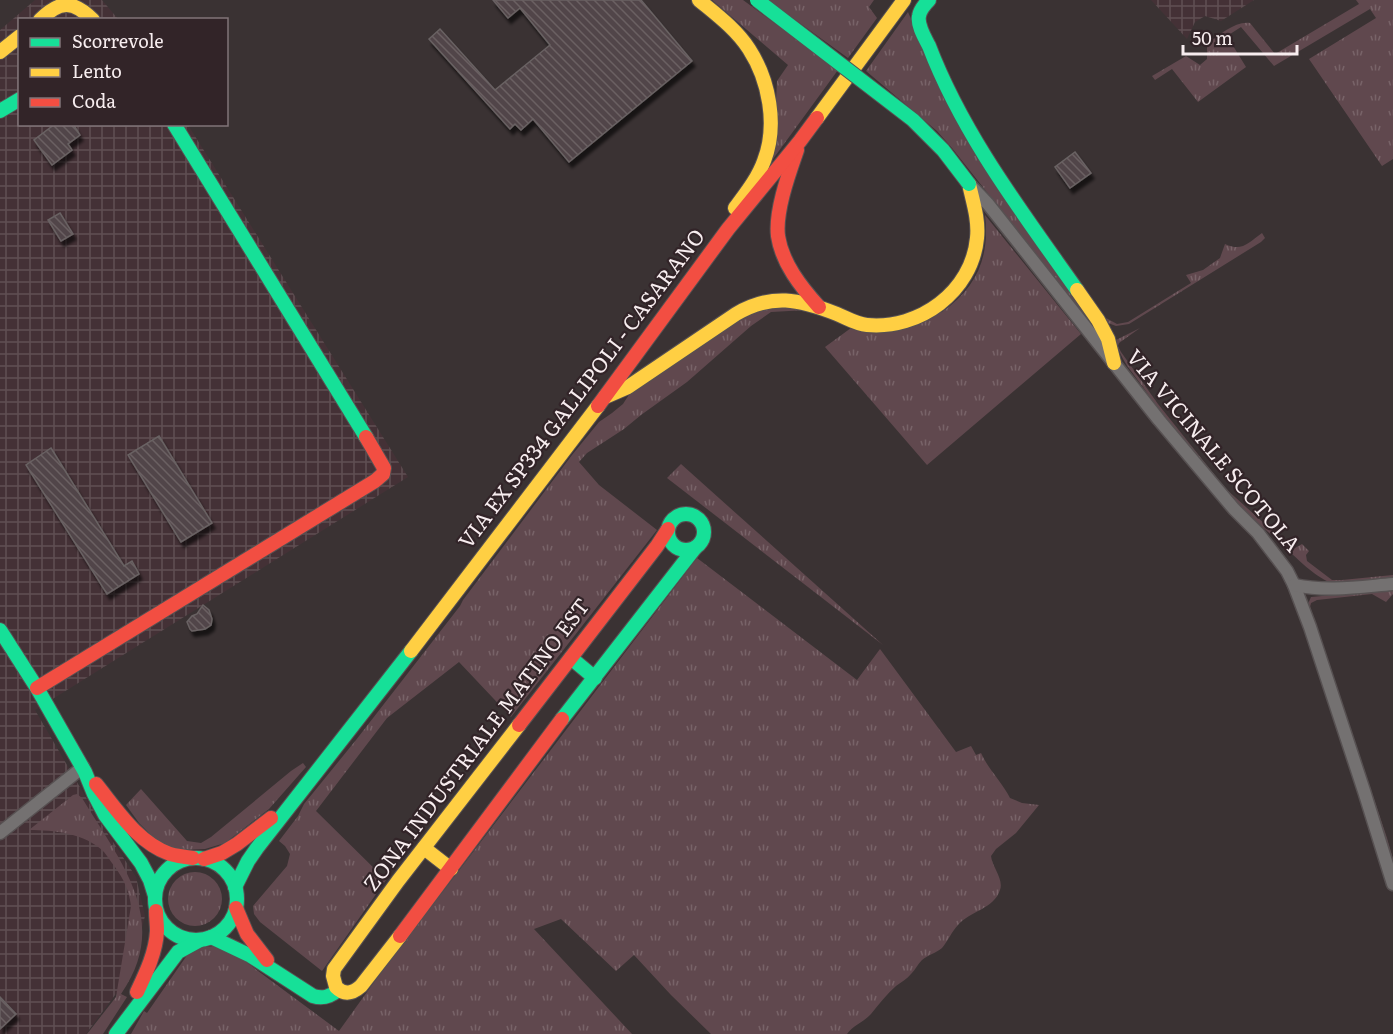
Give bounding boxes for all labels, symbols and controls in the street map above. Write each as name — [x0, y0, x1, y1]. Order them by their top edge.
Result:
legend — [18, 18, 228, 126]
scale bar — [1183, 18, 1297, 56]
text: 50 m — [1192, 24, 1233, 51]
text: Scorrevole — [72, 27, 164, 54]
text: Lento — [72, 57, 122, 84]
text: Coda — [72, 87, 116, 114]
street label: VIA EX SP334 GALLIPOLI - CASARANO — [449, 221, 711, 554]
street label: VIA VICINALE SCOTOLA — [1121, 341, 1310, 558]
street label: ZONA INDUSTRIALE MATINO EST — [354, 591, 596, 896]

